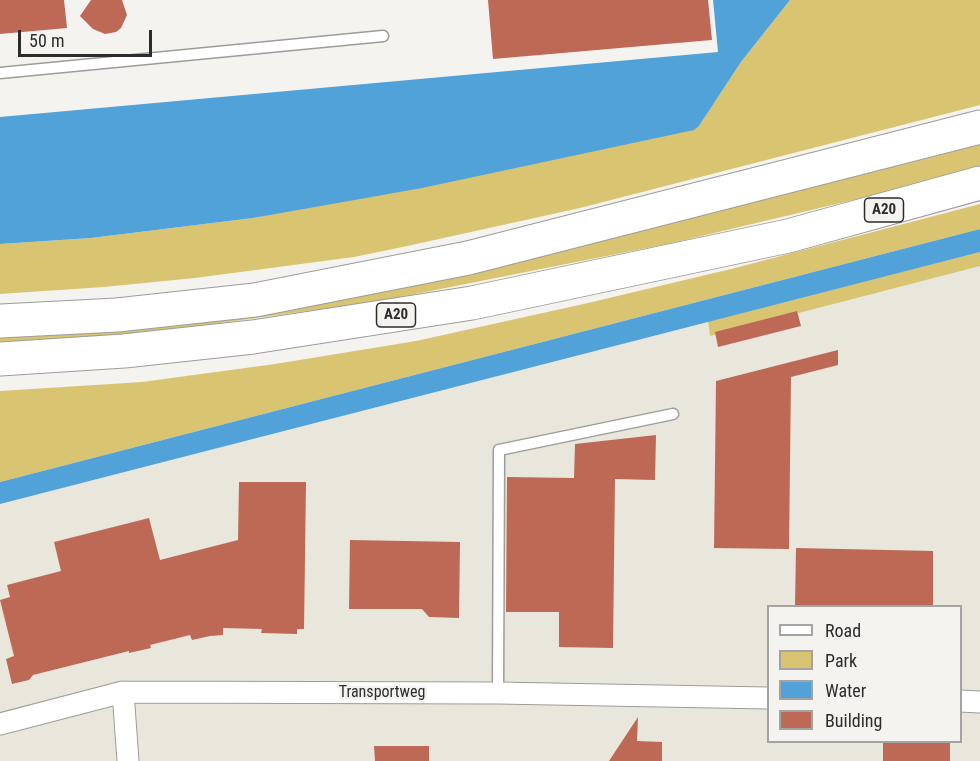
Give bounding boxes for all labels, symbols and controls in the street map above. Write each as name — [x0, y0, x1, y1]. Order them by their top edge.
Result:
scale bar — [21, 18, 154, 56]
text: 50 m — [29, 30, 64, 51]
road number: A20 — [864, 198, 904, 222]
road number: A20 — [376, 303, 416, 327]
legend — [767, 605, 962, 743]
text: Road — [825, 620, 861, 641]
text: Park — [825, 650, 857, 671]
text: Water — [825, 680, 866, 701]
street label: Transportweg — [339, 683, 425, 703]
text: Building — [825, 710, 882, 731]

